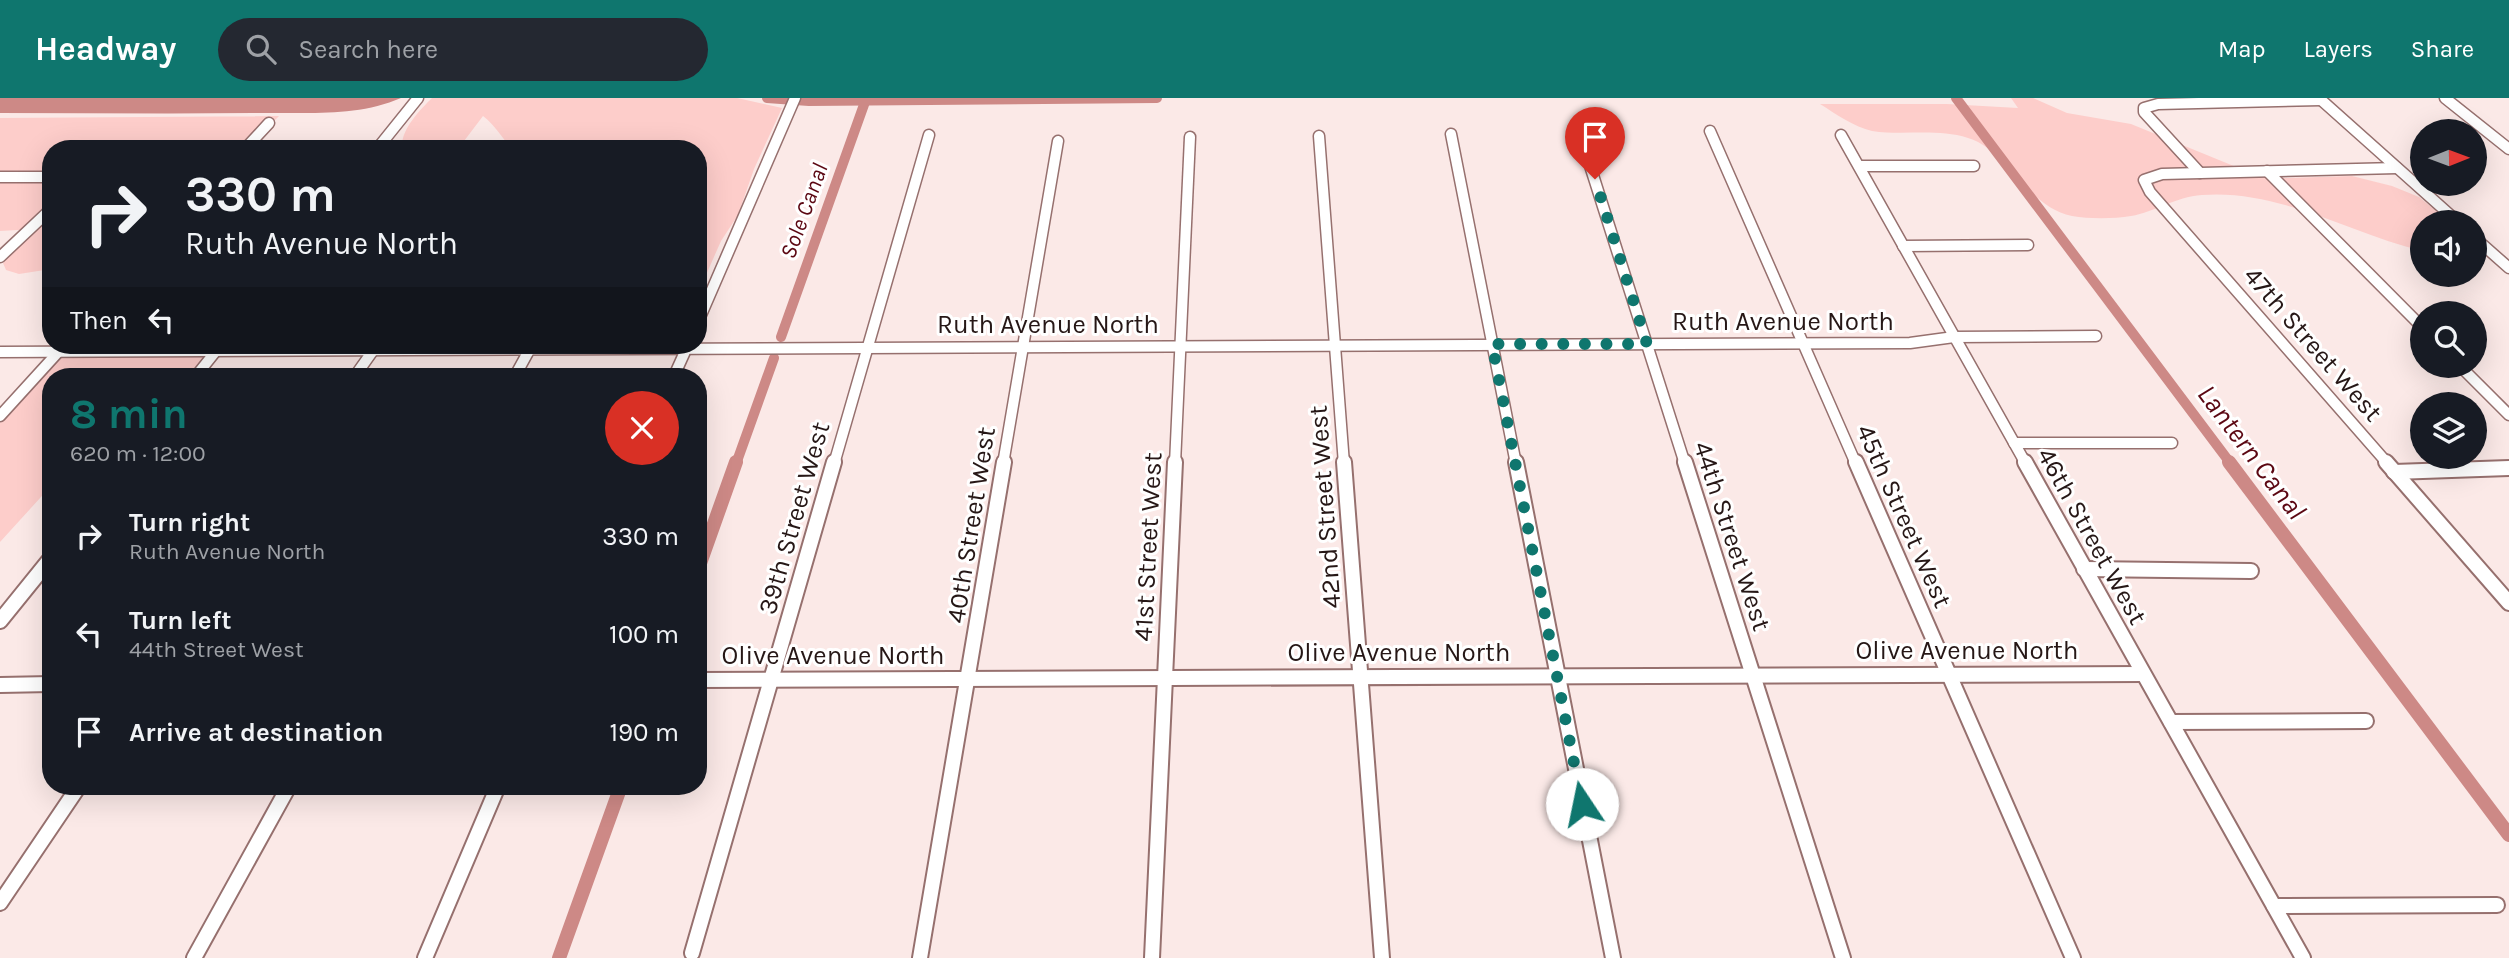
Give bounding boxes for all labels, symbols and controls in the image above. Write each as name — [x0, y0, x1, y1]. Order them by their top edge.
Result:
search box — [218, 18, 708, 81]
text: Headway — [35, 30, 176, 68]
icon: search — [242, 30, 280, 68]
text: Search here — [298, 34, 438, 65]
text: Map — [2218, 35, 2266, 63]
text: Layers — [2304, 35, 2373, 63]
text: Share — [2411, 35, 2474, 63]
pin — [1565, 107, 1625, 179]
icon: arrive — [1576, 118, 1614, 156]
north arrow — [2410, 119, 2487, 196]
map controls — [2410, 119, 2487, 469]
water label: Sole Canal — [774, 160, 834, 262]
text: 330 m — [185, 166, 336, 223]
icon: right — [70, 168, 161, 259]
button: sound — [2410, 210, 2487, 287]
text: Ruth Avenue North — [185, 225, 458, 262]
street label: 47th Street West — [2237, 260, 2389, 428]
icon: left — [142, 301, 180, 339]
button: search — [2410, 301, 2487, 378]
text: Then — [70, 305, 128, 336]
street label: Ruth Avenue North — [1672, 306, 1894, 337]
street label: Ruth Avenue North — [937, 309, 1159, 340]
water label: Lantern Canal — [2191, 378, 2313, 526]
text: 8 min — [70, 389, 188, 439]
button: close — [605, 391, 679, 465]
button: layers — [2410, 392, 2487, 469]
street label: 42nd Street West — [1302, 404, 1348, 610]
street label: 39th Street West — [752, 418, 836, 618]
street label: 45th Street West — [1850, 419, 1958, 613]
street label: 40th Street West — [940, 424, 1002, 625]
street label: 44th Street West — [1687, 437, 1777, 635]
text: 620 m · 12:00 — [70, 440, 206, 467]
street label: 46th Street West — [2030, 442, 2154, 630]
street label: 41st Street West — [1128, 451, 1168, 642]
text: Turn right — [129, 507, 250, 538]
icon: right — [70, 517, 108, 555]
text: 330 m — [602, 521, 679, 552]
text: Ruth Avenue North — [129, 538, 325, 565]
text: Turn left — [129, 605, 231, 636]
icon: left — [70, 615, 108, 653]
text: 100 m — [609, 619, 679, 650]
street label: Olive Avenue North — [1855, 635, 2079, 666]
text: 44th Street West — [129, 636, 304, 663]
street label: Olive Avenue North — [1287, 637, 1511, 668]
street label: Olive Avenue North — [721, 640, 945, 671]
icon: arrive — [70, 713, 108, 751]
text: Arrive at destination — [129, 717, 383, 748]
text: 190 m — [609, 717, 679, 748]
position arrow — [1545, 767, 1619, 841]

